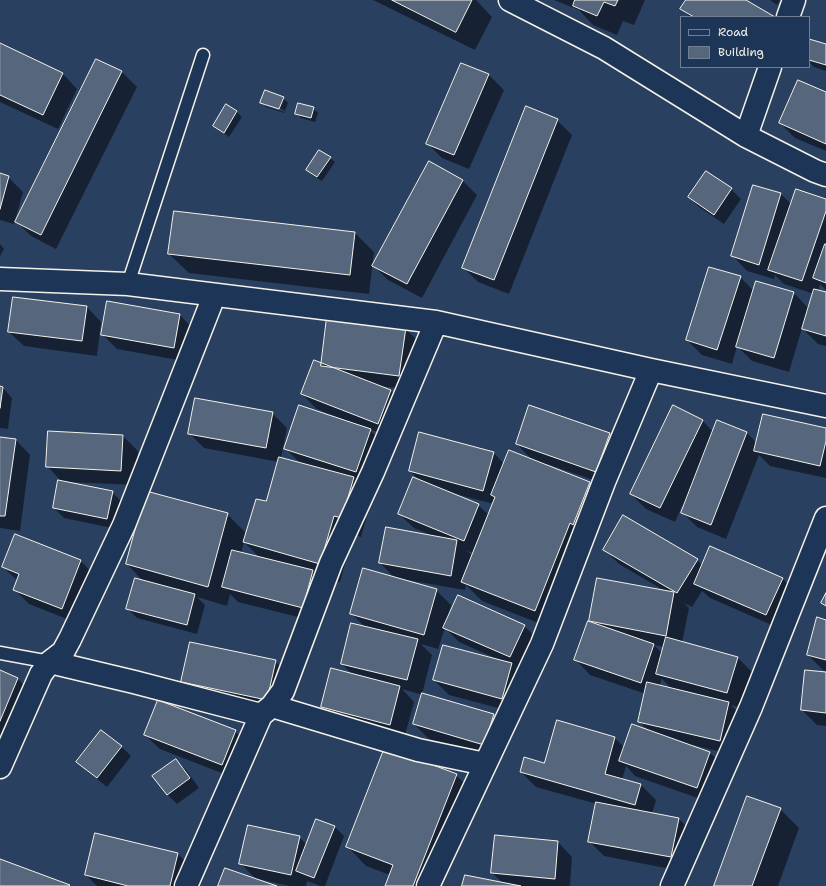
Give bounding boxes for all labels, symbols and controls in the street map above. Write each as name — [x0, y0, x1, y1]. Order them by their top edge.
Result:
legend — [680, 16, 810, 68]
text: Road — [718, 24, 748, 40]
text: Building — [718, 44, 764, 60]

